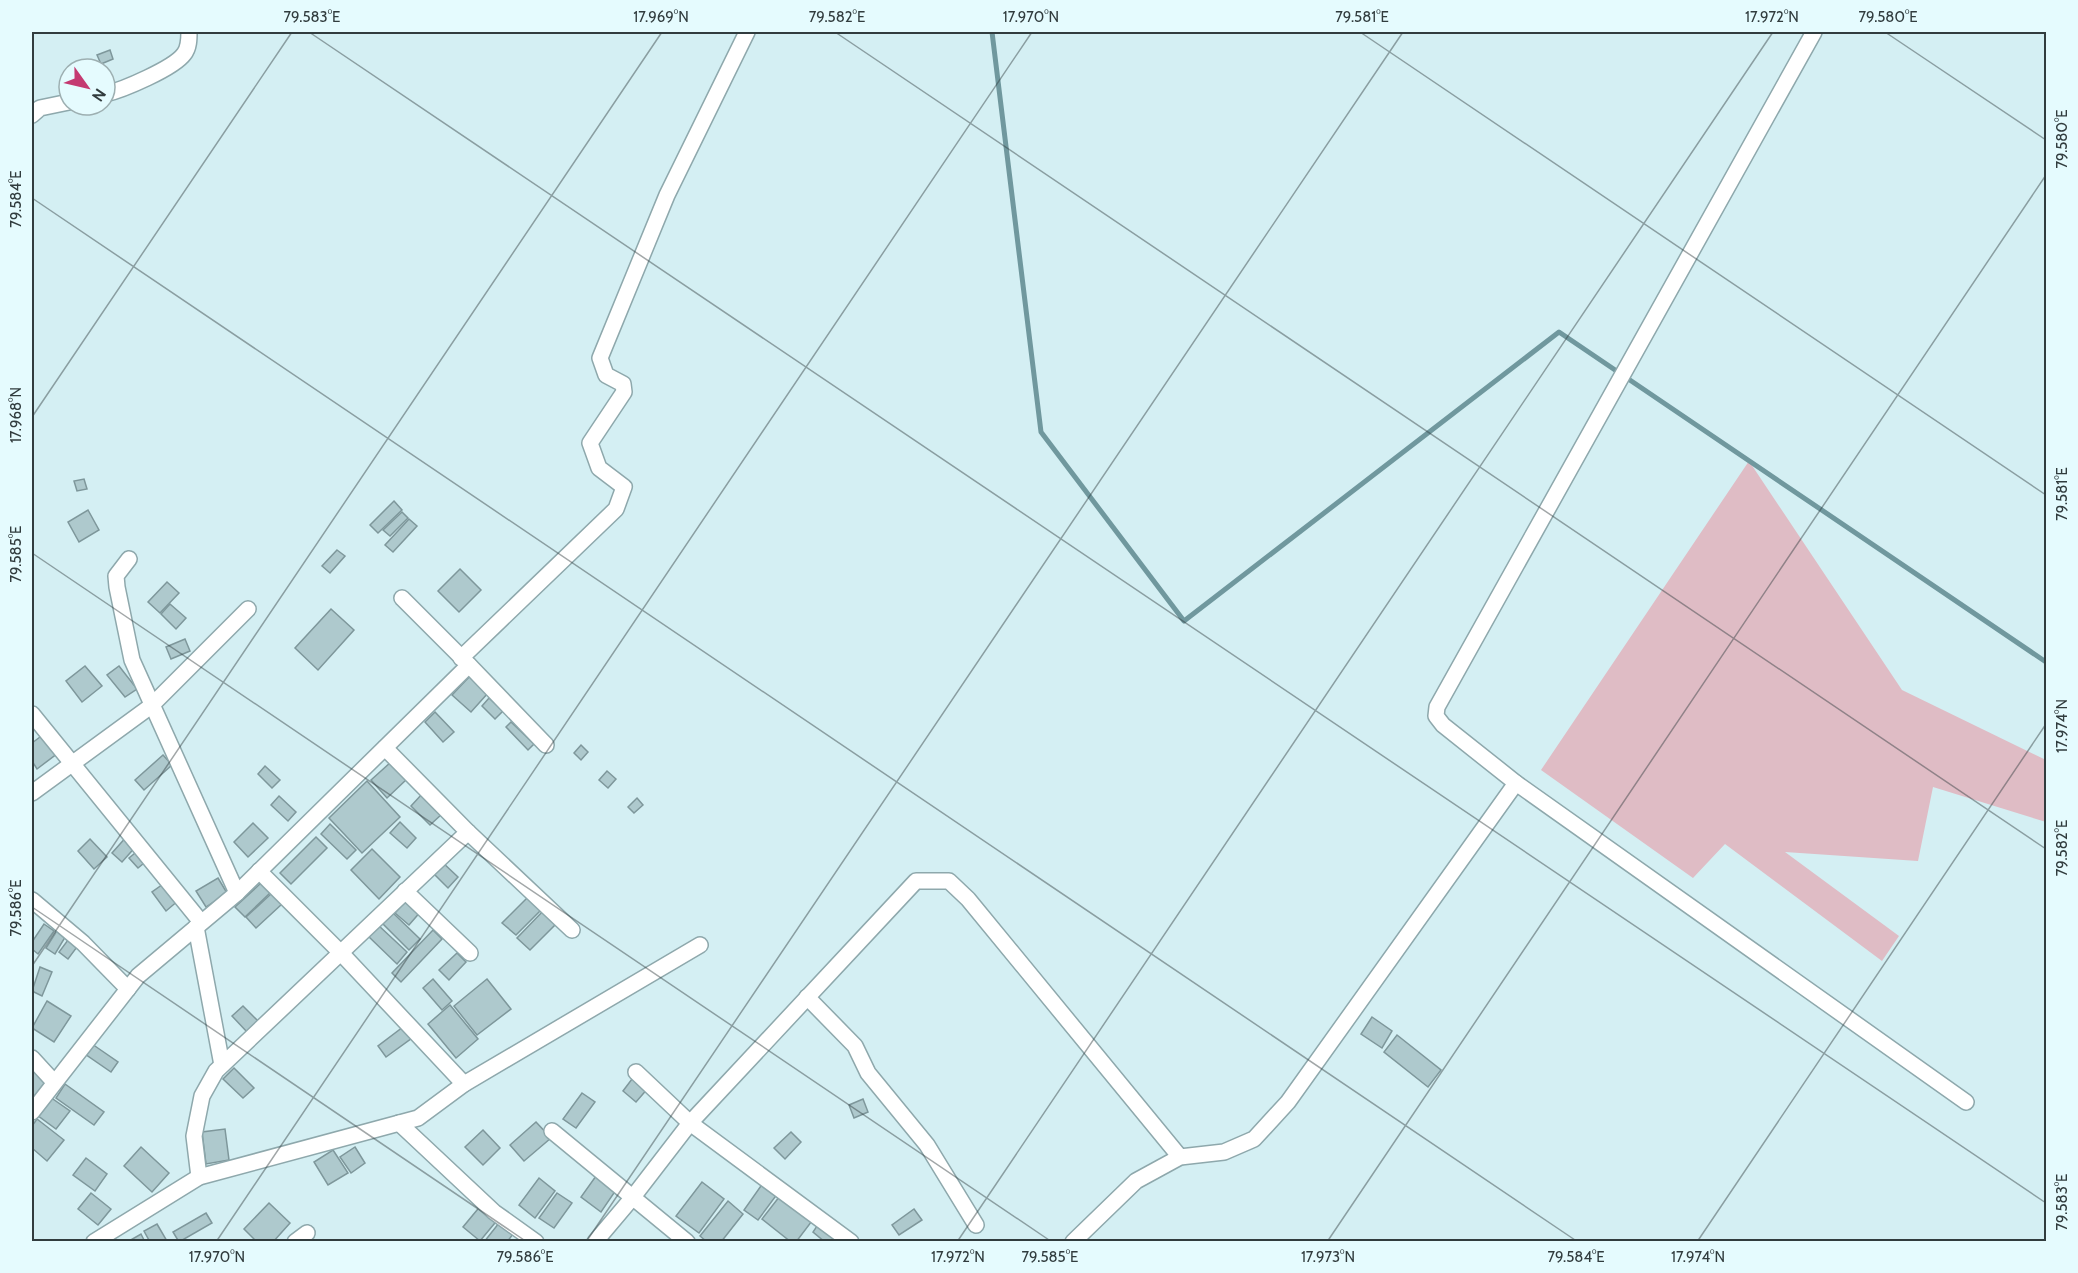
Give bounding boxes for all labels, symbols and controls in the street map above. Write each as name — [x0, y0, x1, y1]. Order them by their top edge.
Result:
text: 79.583°E — [284, 8, 340, 26]
text: 17.969°N — [633, 8, 689, 26]
text: 79.582°E — [809, 8, 865, 26]
text: 17.970°N — [1003, 8, 1059, 26]
text: 79.581°E — [1335, 8, 1389, 26]
text: 17.972°N — [1745, 8, 1799, 26]
text: 79.580°E — [1858, 8, 1918, 26]
north arrow — [57, 57, 117, 117]
text: N — [88, 85, 110, 105]
text: 79.580°E — [2053, 109, 2071, 169]
text: 79.584°E — [7, 170, 25, 228]
text: 17.968°N — [7, 387, 25, 443]
text: 79.581°E — [2053, 467, 2071, 521]
text: 79.585°E — [7, 526, 25, 582]
text: 17.974°N — [2053, 699, 2071, 753]
text: 79.582°E — [2053, 820, 2071, 876]
text: 79.586°E — [7, 879, 25, 937]
text: 79.583°E — [2053, 1174, 2071, 1230]
text: 17.970°N — [189, 1248, 245, 1266]
text: 79.586°E — [496, 1248, 554, 1266]
text: 17.972°N — [931, 1248, 985, 1266]
text: 79.585°E — [1022, 1248, 1078, 1266]
text: 17.973°N — [1301, 1248, 1355, 1266]
text: 79.584°E — [1547, 1248, 1605, 1266]
text: 17.974°N — [1671, 1248, 1725, 1266]

